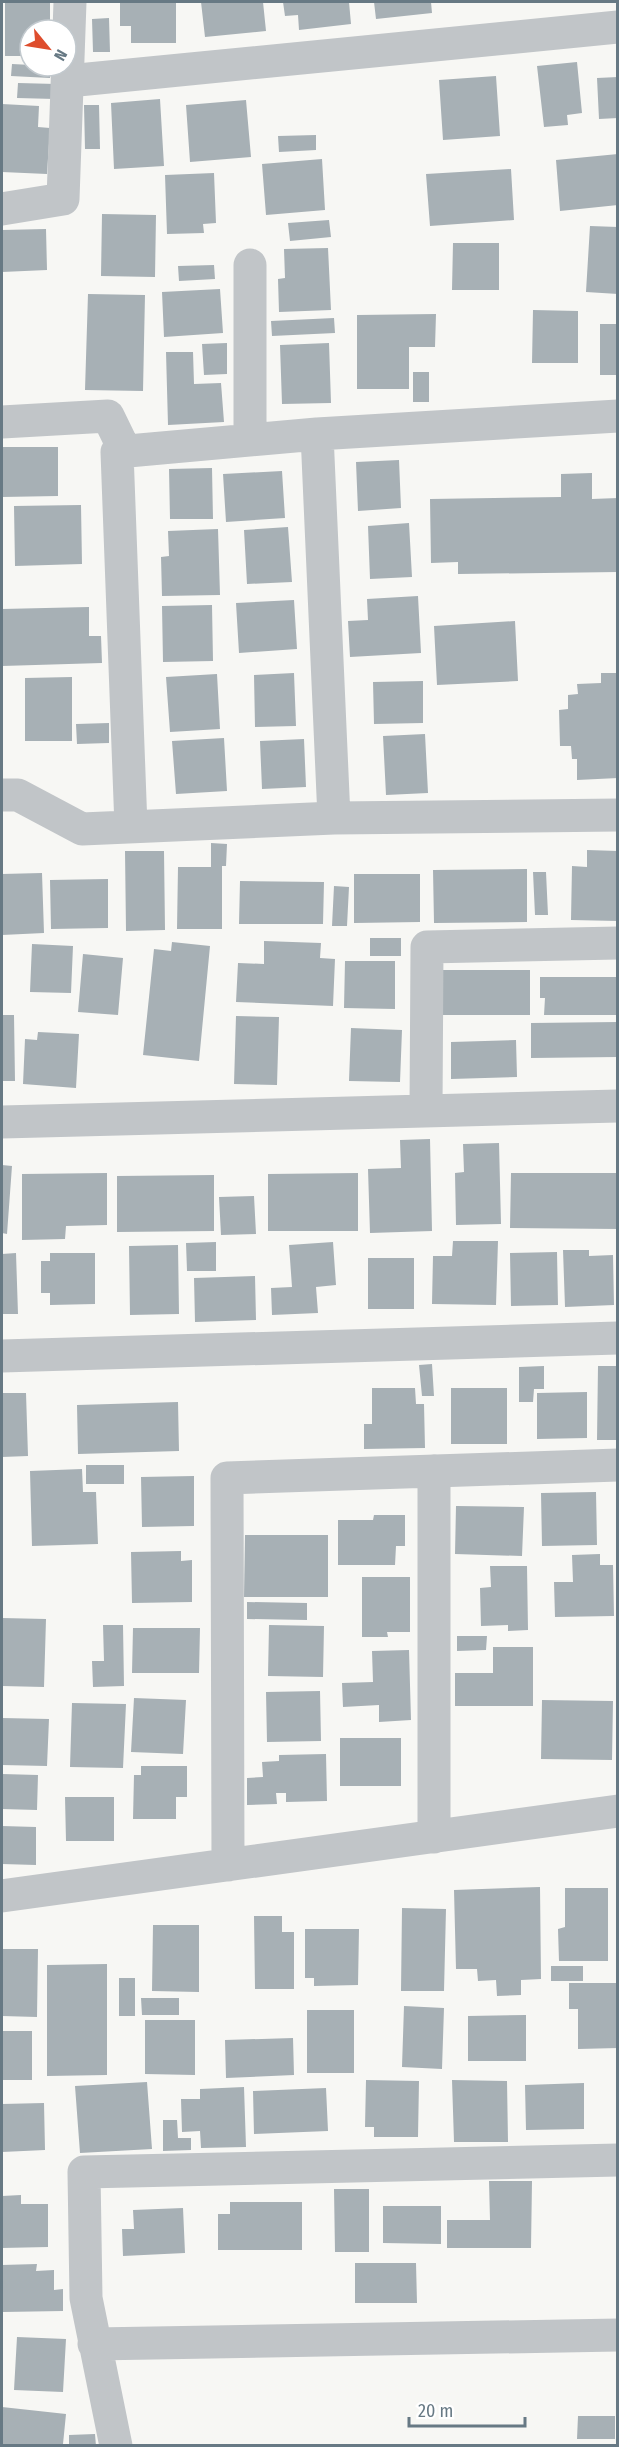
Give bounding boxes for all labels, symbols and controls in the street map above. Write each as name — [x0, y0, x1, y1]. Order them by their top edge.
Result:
north arrow — [18, 18, 78, 78]
text: N — [50, 46, 71, 64]
scale bar — [409, 2390, 524, 2428]
text: 20 m — [418, 2400, 453, 2422]

